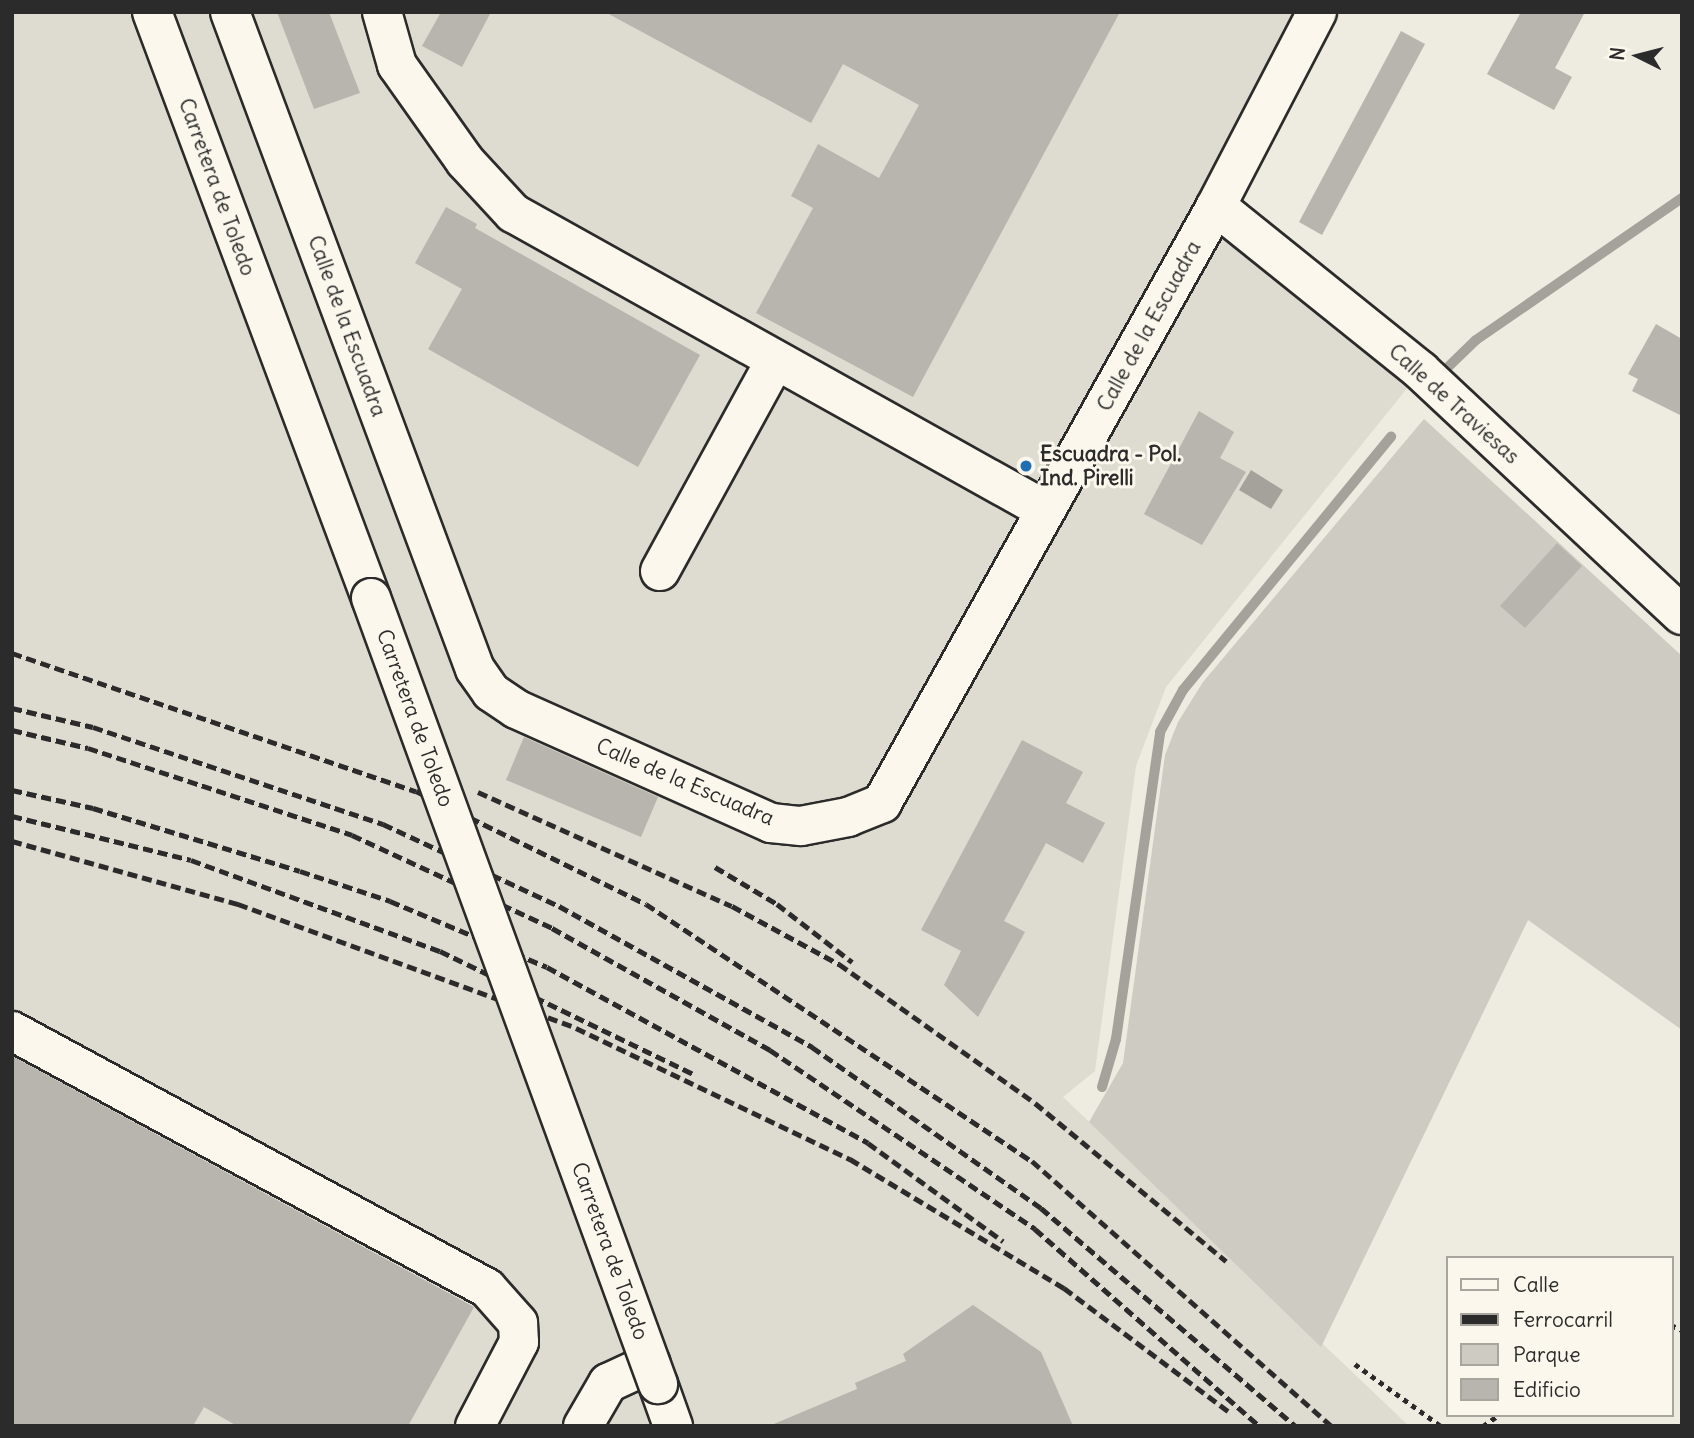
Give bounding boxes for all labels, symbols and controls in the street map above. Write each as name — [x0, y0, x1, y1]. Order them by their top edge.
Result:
north arrow — [1603, 21, 1673, 91]
text: N — [1604, 46, 1630, 62]
street label: Carretera de Toledo — [173, 95, 261, 279]
street label: Calle de la Escuadra — [303, 232, 391, 420]
street label: Calle de la Escuadra — [1092, 236, 1206, 416]
street label: Calle de Traviesas — [1383, 339, 1525, 469]
place label: Escuadra - Pol. Ind. Pirelli — [1040, 441, 1181, 491]
marker: Escuadra - Pol. Ind. Pirelli — [1018, 458, 1034, 474]
street label: Carretera de Toledo — [371, 626, 459, 810]
street label: Calle de la Escuadra — [592, 733, 778, 831]
street label: Carretera de Toledo — [566, 1159, 654, 1343]
legend — [1446, 1256, 1673, 1417]
text: Calle — [1513, 1271, 1559, 1298]
text: Ferrocarril — [1513, 1306, 1613, 1333]
text: Parque — [1513, 1341, 1581, 1368]
text: Edificio — [1513, 1376, 1581, 1403]

